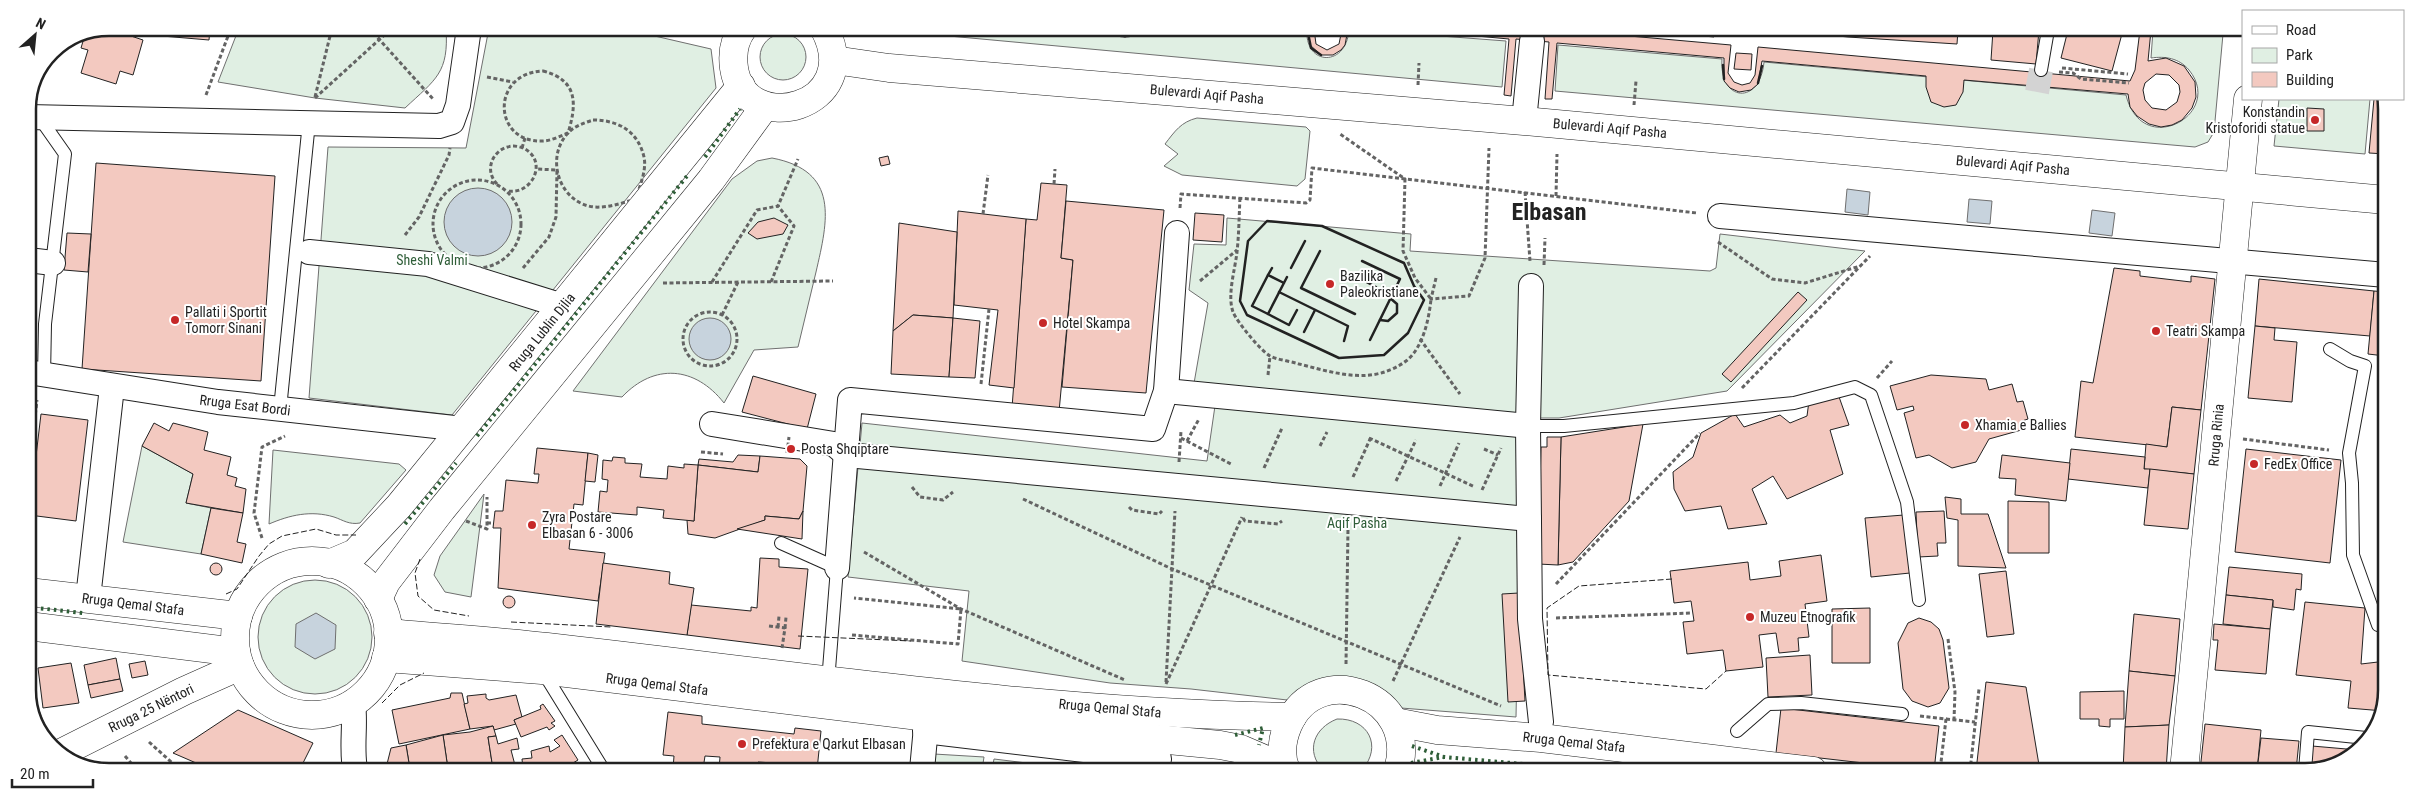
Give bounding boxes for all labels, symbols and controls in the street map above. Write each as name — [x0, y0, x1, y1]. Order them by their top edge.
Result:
north arrow — [10, 10, 60, 60]
legend — [2242, 10, 2404, 100]
text: N — [33, 14, 48, 32]
text: Road — [2286, 21, 2316, 39]
text: Park — [2286, 46, 2313, 64]
text: Building — [2286, 71, 2334, 89]
street label: Bulevardi Aqif Pasha — [1149, 81, 1265, 107]
place label: Konstandin Kristoforidi statue — [2205, 104, 2305, 136]
marker: Konstandin Kristoforidi statue — [2309, 114, 2321, 126]
street label: Bulevardi Aqif Pasha — [1552, 115, 1668, 141]
street label: Bulevardi Aqif Pasha — [1955, 152, 2071, 178]
district label: Elbasan — [1511, 198, 1587, 226]
park label: Sheshi Valmi — [396, 252, 468, 268]
place label: Bazilika Paleokristiane — [1340, 268, 1419, 300]
marker: Bazilika Paleokristiane — [1324, 278, 1336, 290]
street label: Rruga Lublin Djlia — [506, 290, 578, 374]
place label: Pallati i Sportit Tomorr Sinani — [185, 304, 267, 336]
marker: Pallati i Sportit Tomorr Sinani — [169, 314, 181, 326]
place label: Hotel Skampa — [1053, 315, 1130, 331]
marker: Hotel Skampa — [1037, 317, 1049, 329]
place label: Teatri Skampa — [2166, 323, 2245, 339]
marker: Teatri Skampa — [2150, 325, 2162, 337]
street label: Rruga Esat Bordi — [199, 391, 291, 419]
street label: Rruga Rinia — [2205, 403, 2227, 467]
place label: Xhamia e Ballies — [1975, 417, 2067, 433]
marker: Xhamia e Ballies — [1959, 419, 1971, 431]
place label: Posta Shqiptare — [801, 441, 889, 457]
marker: Posta Shqiptare — [785, 443, 797, 455]
place label: FedEx Office — [2264, 456, 2333, 472]
marker: FedEx Office — [2248, 458, 2260, 470]
place label: Zyra Postare Elbasan 6 - 3006 — [542, 509, 633, 541]
park label: Aqif Pasha — [1327, 515, 1387, 531]
marker: Zyra Postare Elbasan 6 - 3006 — [526, 519, 538, 531]
street label: Rruga Qemal Stafa — [81, 590, 185, 618]
place label: Muzeu Etnografik — [1760, 609, 1856, 625]
marker: Muzeu Etnografik — [1744, 611, 1756, 623]
street label: Rruga Qemal Stafa — [605, 670, 709, 698]
street label: Rruga 25 Nëntori — [106, 680, 196, 736]
street label: Rruga Qemal Stafa — [1058, 696, 1162, 720]
street label: Rruga Qemal Stafa — [1522, 729, 1626, 755]
place label: Prefektura e Qarkut Elbasan — [752, 736, 906, 752]
marker: Prefektura e Qarkut Elbasan — [736, 738, 748, 750]
scale bar — [12, 756, 94, 788]
text: 20 m — [20, 765, 50, 783]

